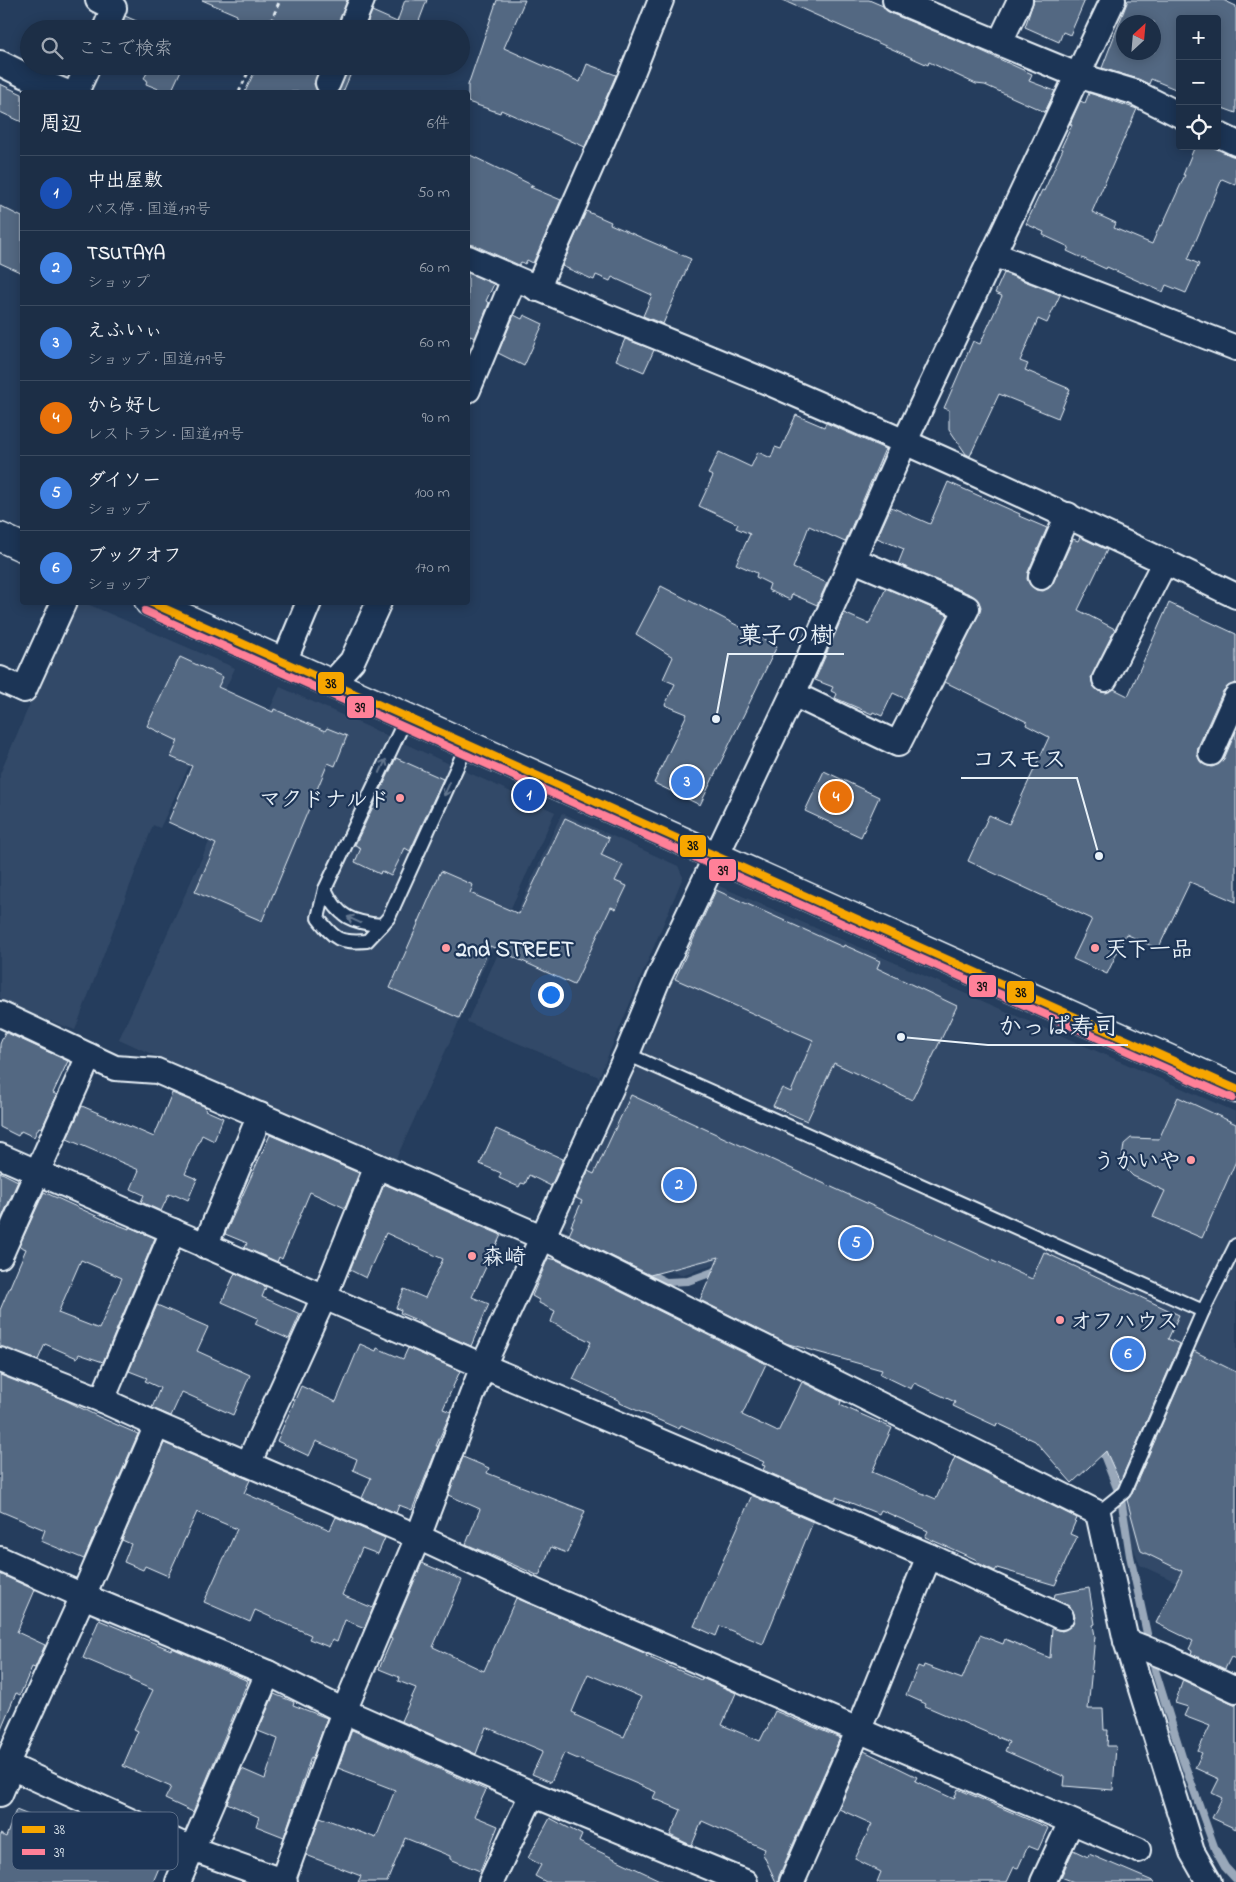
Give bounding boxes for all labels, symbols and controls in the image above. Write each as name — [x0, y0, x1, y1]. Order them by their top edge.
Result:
north arrow — [1116, 15, 1161, 60]
map controls — [1176, 15, 1221, 150]
button: + — [1176, 15, 1221, 60]
search box — [20, 20, 470, 75]
icon: search — [38, 34, 66, 62]
text: ここで検索 — [78, 36, 173, 63]
button: − — [1176, 60, 1221, 105]
button: locate — [1176, 105, 1221, 150]
text: 周辺 — [40, 110, 82, 140]
text: 6件 — [427, 112, 450, 136]
text: 中出屋敷 — [87, 168, 163, 195]
text: 1 — [53, 181, 59, 205]
text: 50 m — [418, 181, 450, 205]
text: バス停 · 国道179号 — [87, 198, 211, 222]
text: TSUTAYA — [87, 241, 165, 268]
text: 2 — [52, 256, 60, 280]
text: 60 m — [420, 256, 450, 280]
text: ショップ — [87, 271, 150, 295]
text: えふいぃ — [87, 318, 163, 345]
text: 3 — [53, 331, 59, 355]
text: 60 m — [420, 331, 450, 355]
text: ショップ · 国道179号 — [87, 348, 226, 372]
text: から好し — [87, 393, 163, 420]
text: 4 — [53, 406, 59, 430]
text: 90 m — [422, 406, 450, 430]
text: レストラン · 国道179号 — [87, 423, 244, 447]
text: ダイソー — [87, 468, 161, 495]
text: 5 — [51, 481, 61, 505]
text: 100 m — [415, 481, 450, 505]
text: ショップ — [87, 498, 150, 522]
text: ブックオフ — [87, 543, 182, 570]
text: 6 — [52, 556, 60, 580]
text: 170 m — [415, 556, 450, 580]
text: ショップ — [87, 573, 150, 597]
callout: 菓子の樹 — [728, 615, 844, 654]
text: 菓子の樹 — [738, 620, 834, 655]
line badge: 38 — [317, 671, 345, 695]
text: 38 — [324, 674, 337, 695]
line badge: 39 — [346, 695, 375, 719]
text: 39 — [354, 698, 366, 719]
callout: コスモス — [961, 739, 1077, 778]
text: コスモス — [971, 744, 1067, 779]
one-way arrow — [379, 759, 388, 774]
pin: 3 — [671, 763, 703, 801]
pin: 1 — [513, 776, 545, 814]
pin: 4 — [820, 778, 852, 816]
one-way arrow — [442, 781, 451, 796]
place label: マクドナルド — [259, 785, 390, 817]
marker: マクドナルド — [394, 792, 406, 804]
line badge: 38 — [679, 834, 707, 858]
text: 38 — [686, 836, 699, 857]
line badge: 39 — [708, 858, 737, 882]
text: 39 — [717, 861, 729, 882]
one-way arrow — [347, 915, 362, 924]
place label: 2nd STREET — [455, 935, 574, 967]
place label: 天下一品 — [1105, 935, 1193, 967]
marker: 2nd STREET — [440, 942, 452, 954]
marker: 天下一品 — [1089, 942, 1101, 954]
line badge: 39 — [968, 974, 997, 998]
text: 39 — [976, 977, 988, 998]
line badge: 38 — [1006, 980, 1035, 1004]
your location — [538, 982, 564, 1008]
text: 38 — [1014, 983, 1027, 1004]
callout: かっぱ寿司 — [988, 1006, 1128, 1045]
text: かっぱ寿司 — [998, 1011, 1118, 1046]
place label: うかいや — [1093, 1147, 1181, 1179]
marker: うかいや — [1185, 1154, 1197, 1166]
pin: 2 — [663, 1166, 695, 1204]
pin: 5 — [840, 1224, 872, 1262]
place label: 森崎 — [482, 1243, 526, 1275]
marker: 森崎 — [466, 1250, 478, 1262]
place label: オフハウス — [1070, 1307, 1179, 1339]
marker: オフハウス — [1054, 1314, 1066, 1326]
pin: 6 — [1112, 1335, 1144, 1373]
legend — [12, 1812, 178, 1870]
text: 38 — [54, 1820, 65, 1841]
text: 39 — [54, 1843, 65, 1864]

